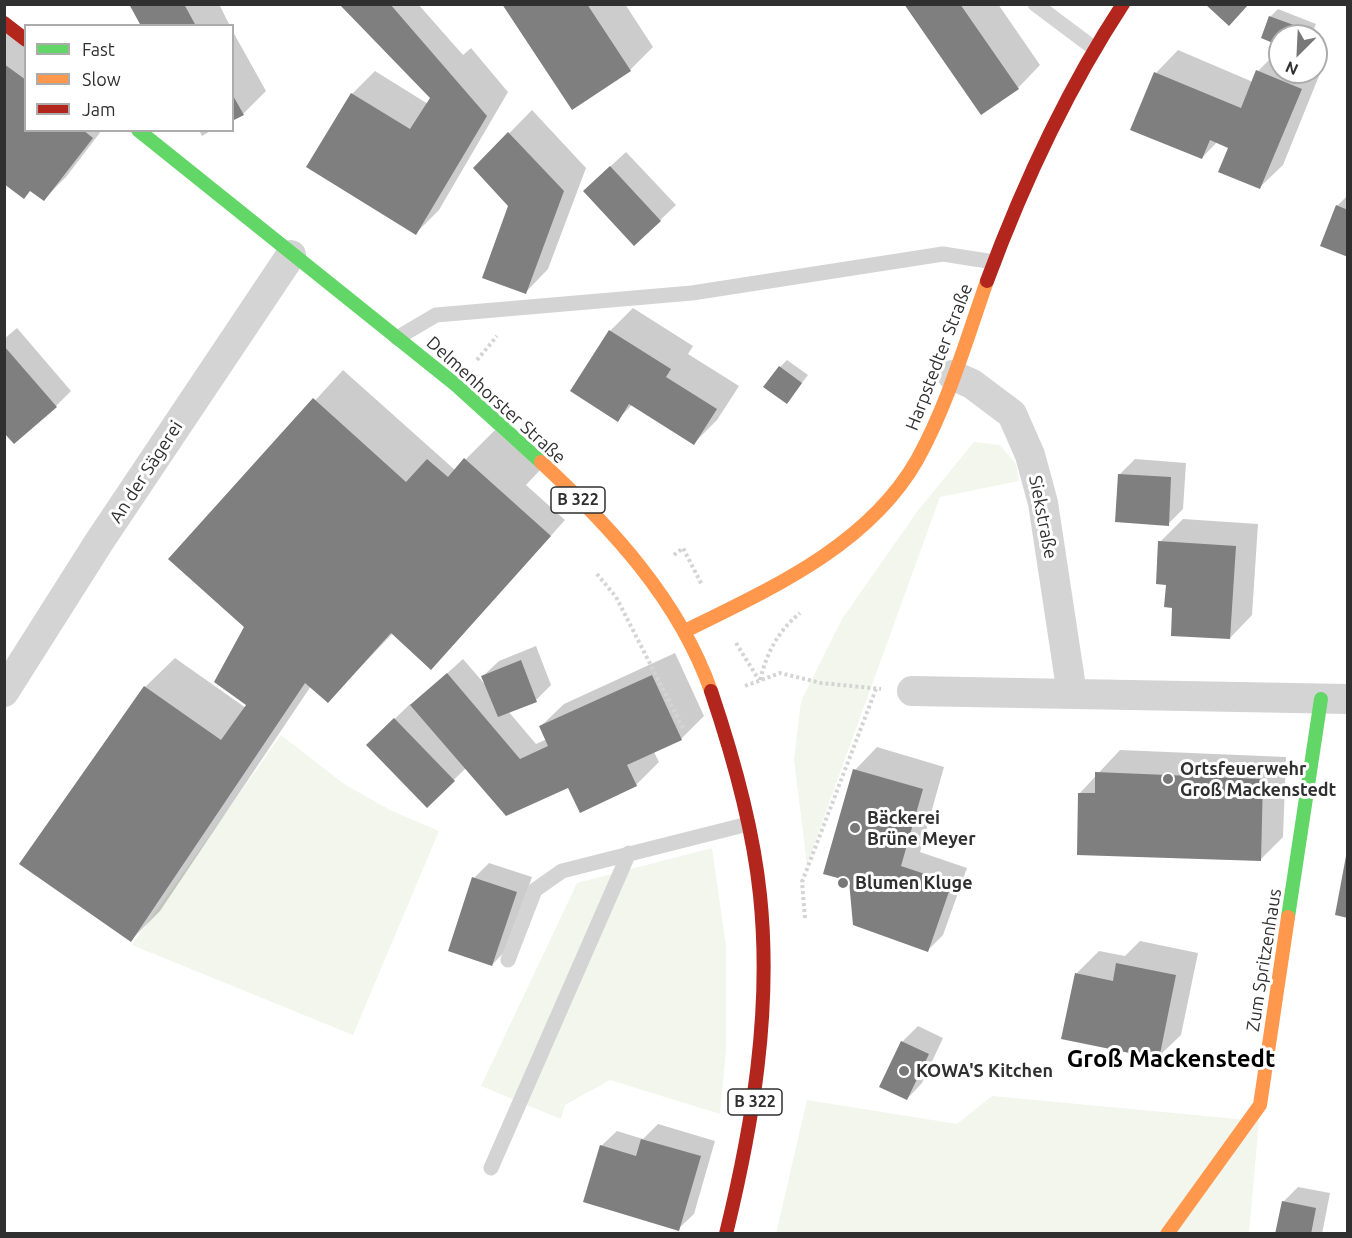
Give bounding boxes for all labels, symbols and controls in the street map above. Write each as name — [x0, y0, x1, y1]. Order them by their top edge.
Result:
legend — [24, 24, 234, 132]
north arrow — [1268, 24, 1328, 84]
text: Fast — [82, 39, 115, 59]
text: N — [1282, 58, 1301, 79]
text: Slow — [82, 69, 121, 89]
text: Jam — [82, 99, 116, 119]
street label: Harpstedter Straße — [901, 280, 977, 434]
street label: Delmenhorster Straße — [422, 332, 570, 468]
street label: An der Sägerei — [105, 417, 187, 527]
street label: Siekstraße — [1024, 473, 1062, 561]
road number: B 322 — [551, 487, 605, 513]
place label: Ortsfeuerwehr Groß Mackenstedt — [1180, 758, 1336, 800]
marker: Ortsfeuerwehr Groß Mackenstedt — [1161, 772, 1175, 786]
place label: Bäckerei Brüne Meyer — [867, 807, 976, 850]
marker: Bäckerei Brüne Meyer — [848, 821, 862, 835]
place label: Blumen Kluge — [855, 872, 973, 894]
marker: Blumen Kluge — [836, 876, 850, 890]
street label: Zum Spritzenhaus — [1242, 887, 1286, 1033]
district label: Groß Mackenstedt — [1067, 1045, 1275, 1073]
place label: KOWA'S Kitchen — [916, 1060, 1053, 1082]
marker: KOWA'S Kitchen — [897, 1064, 911, 1078]
road number: B 322 — [728, 1089, 782, 1115]

